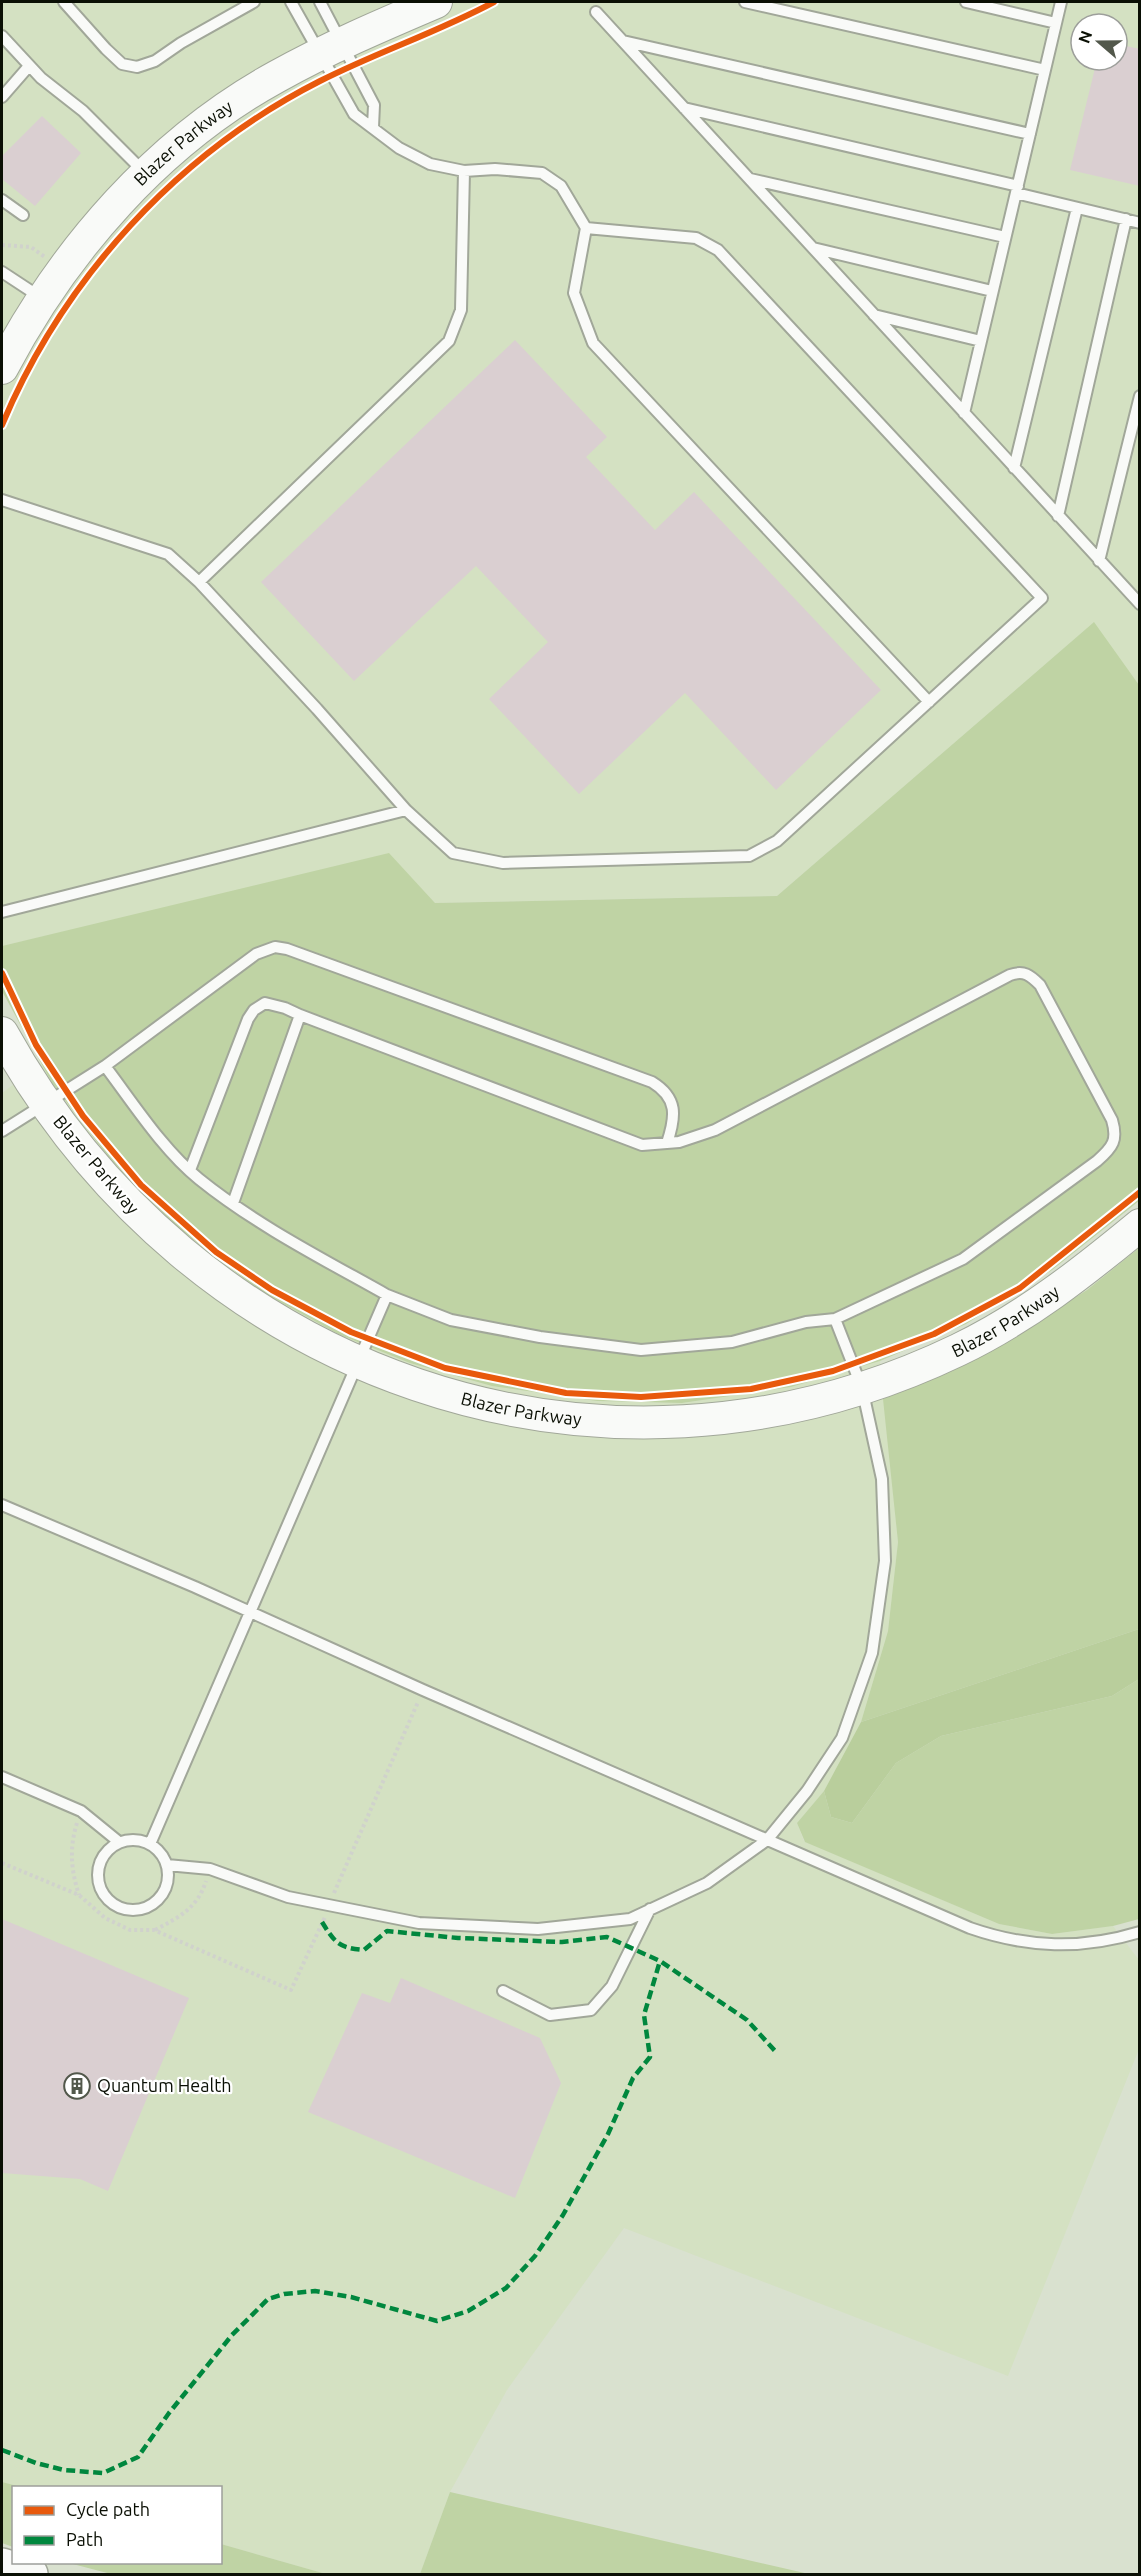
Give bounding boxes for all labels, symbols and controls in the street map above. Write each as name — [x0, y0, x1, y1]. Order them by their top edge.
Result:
north arrow — [1069, 12, 1129, 72]
text: N — [1074, 28, 1095, 46]
street label: Blazer Parkway — [129, 96, 236, 189]
street label: Blazer Parkway — [50, 1111, 144, 1218]
street label: Blazer Parkway — [948, 1281, 1063, 1361]
street label: Blazer Parkway — [459, 1388, 583, 1429]
building icon: Quantum Health — [62, 2071, 92, 2101]
place label: Quantum Health — [97, 2075, 232, 2096]
legend — [12, 2486, 222, 2564]
text: Cycle path — [66, 2499, 150, 2519]
text: Path — [66, 2529, 103, 2549]

